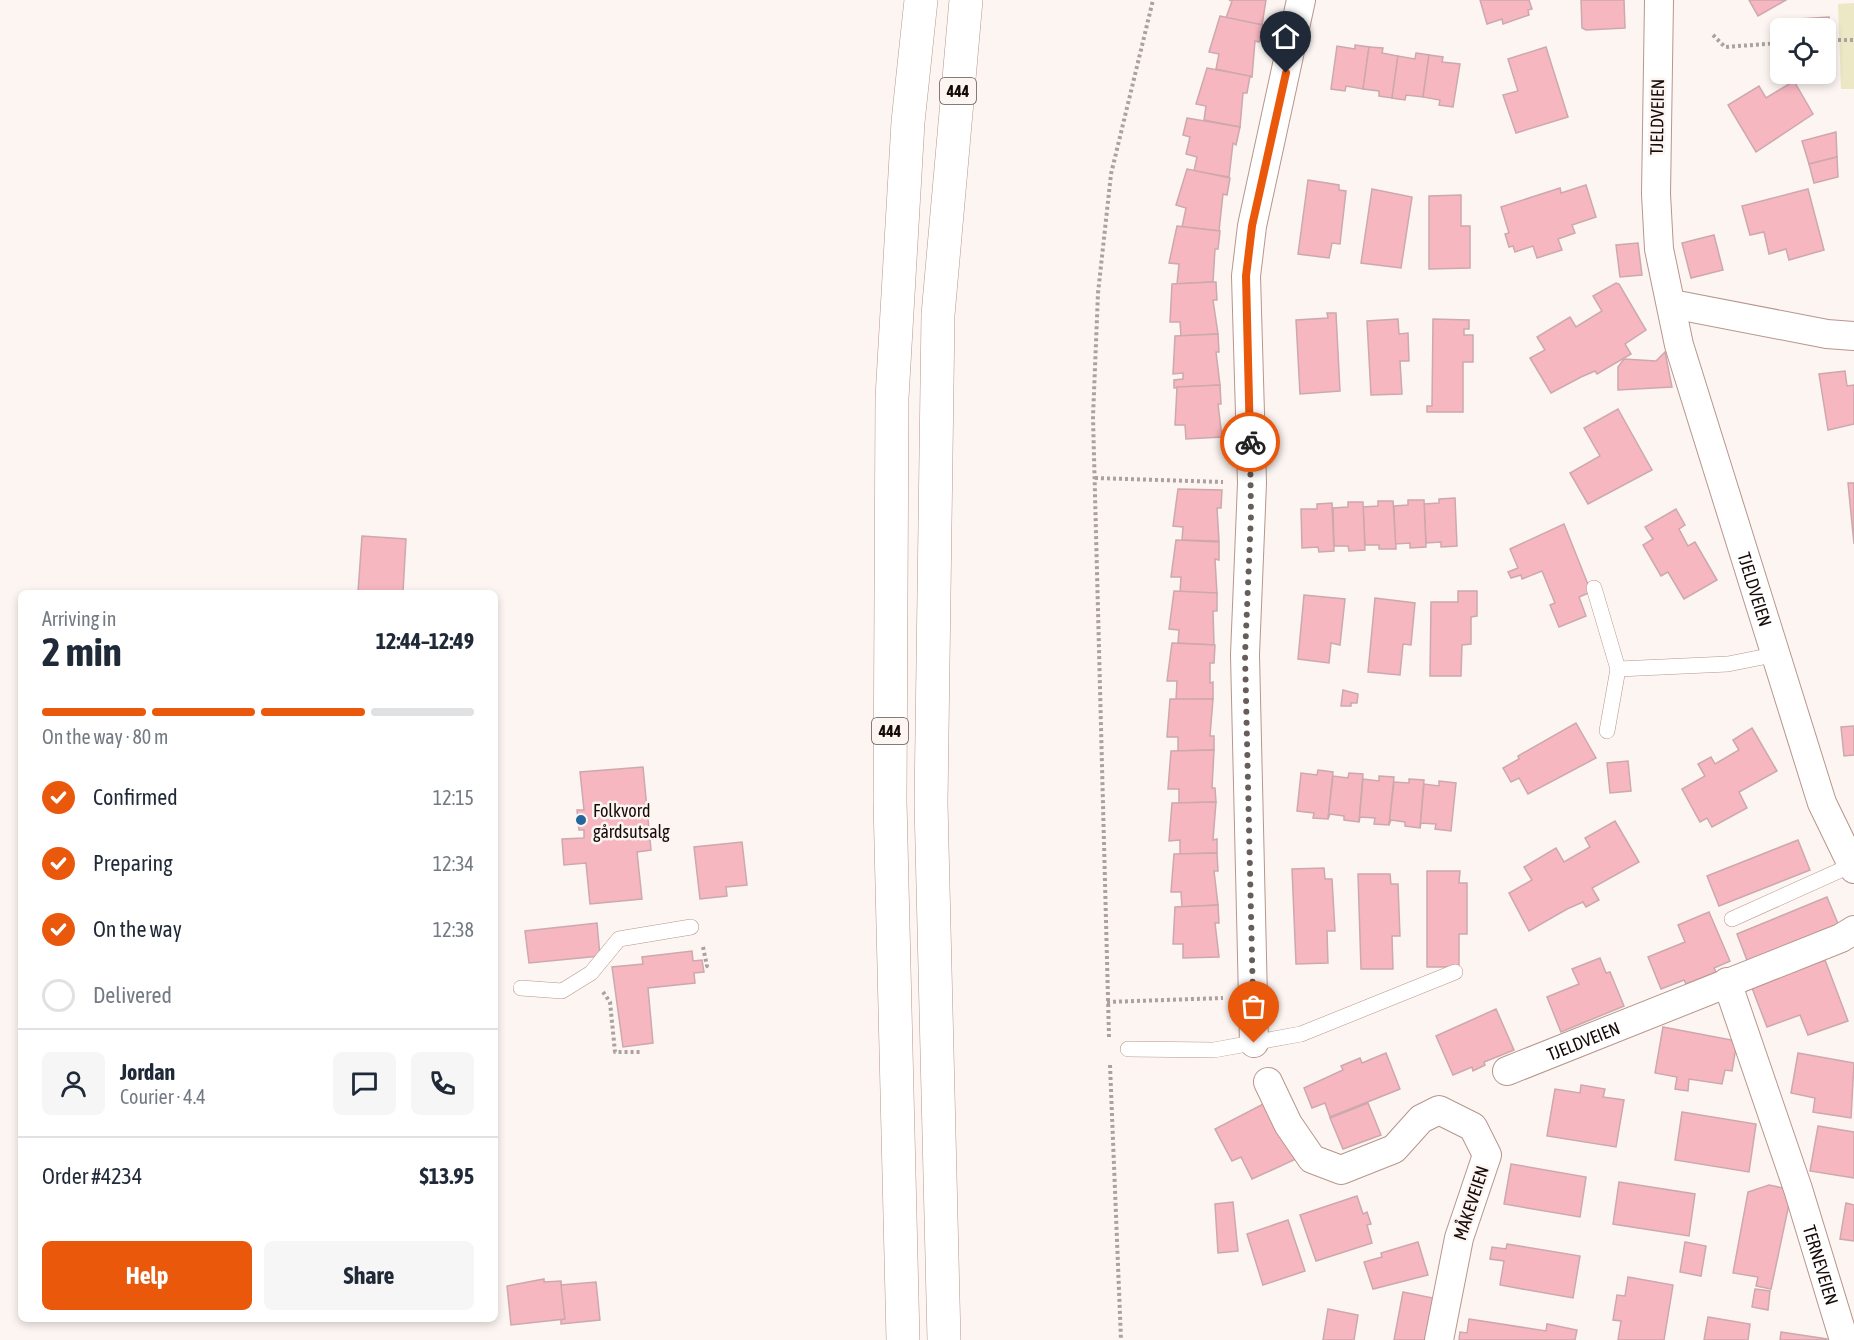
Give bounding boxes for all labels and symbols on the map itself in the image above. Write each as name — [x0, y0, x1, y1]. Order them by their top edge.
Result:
pin — [1260, 11, 1311, 73]
road number: 444 — [940, 78, 976, 104]
street label: TJELDVEIEN — [1646, 79, 1668, 155]
courier — [1220, 412, 1280, 472]
street label: TJELDVEIEN — [1734, 550, 1777, 629]
road number: 444 — [872, 718, 908, 744]
place label: Folkvord gårdsutsalg — [593, 800, 670, 842]
marker: Folkvord gårdsutsalg — [574, 813, 588, 827]
pin — [1228, 981, 1279, 1043]
street label: TJELDVEIEN — [1544, 1017, 1623, 1065]
street label: MÅKEVEIEN — [1449, 1163, 1493, 1243]
street label: TERNEVEIEN — [1799, 1222, 1843, 1307]

